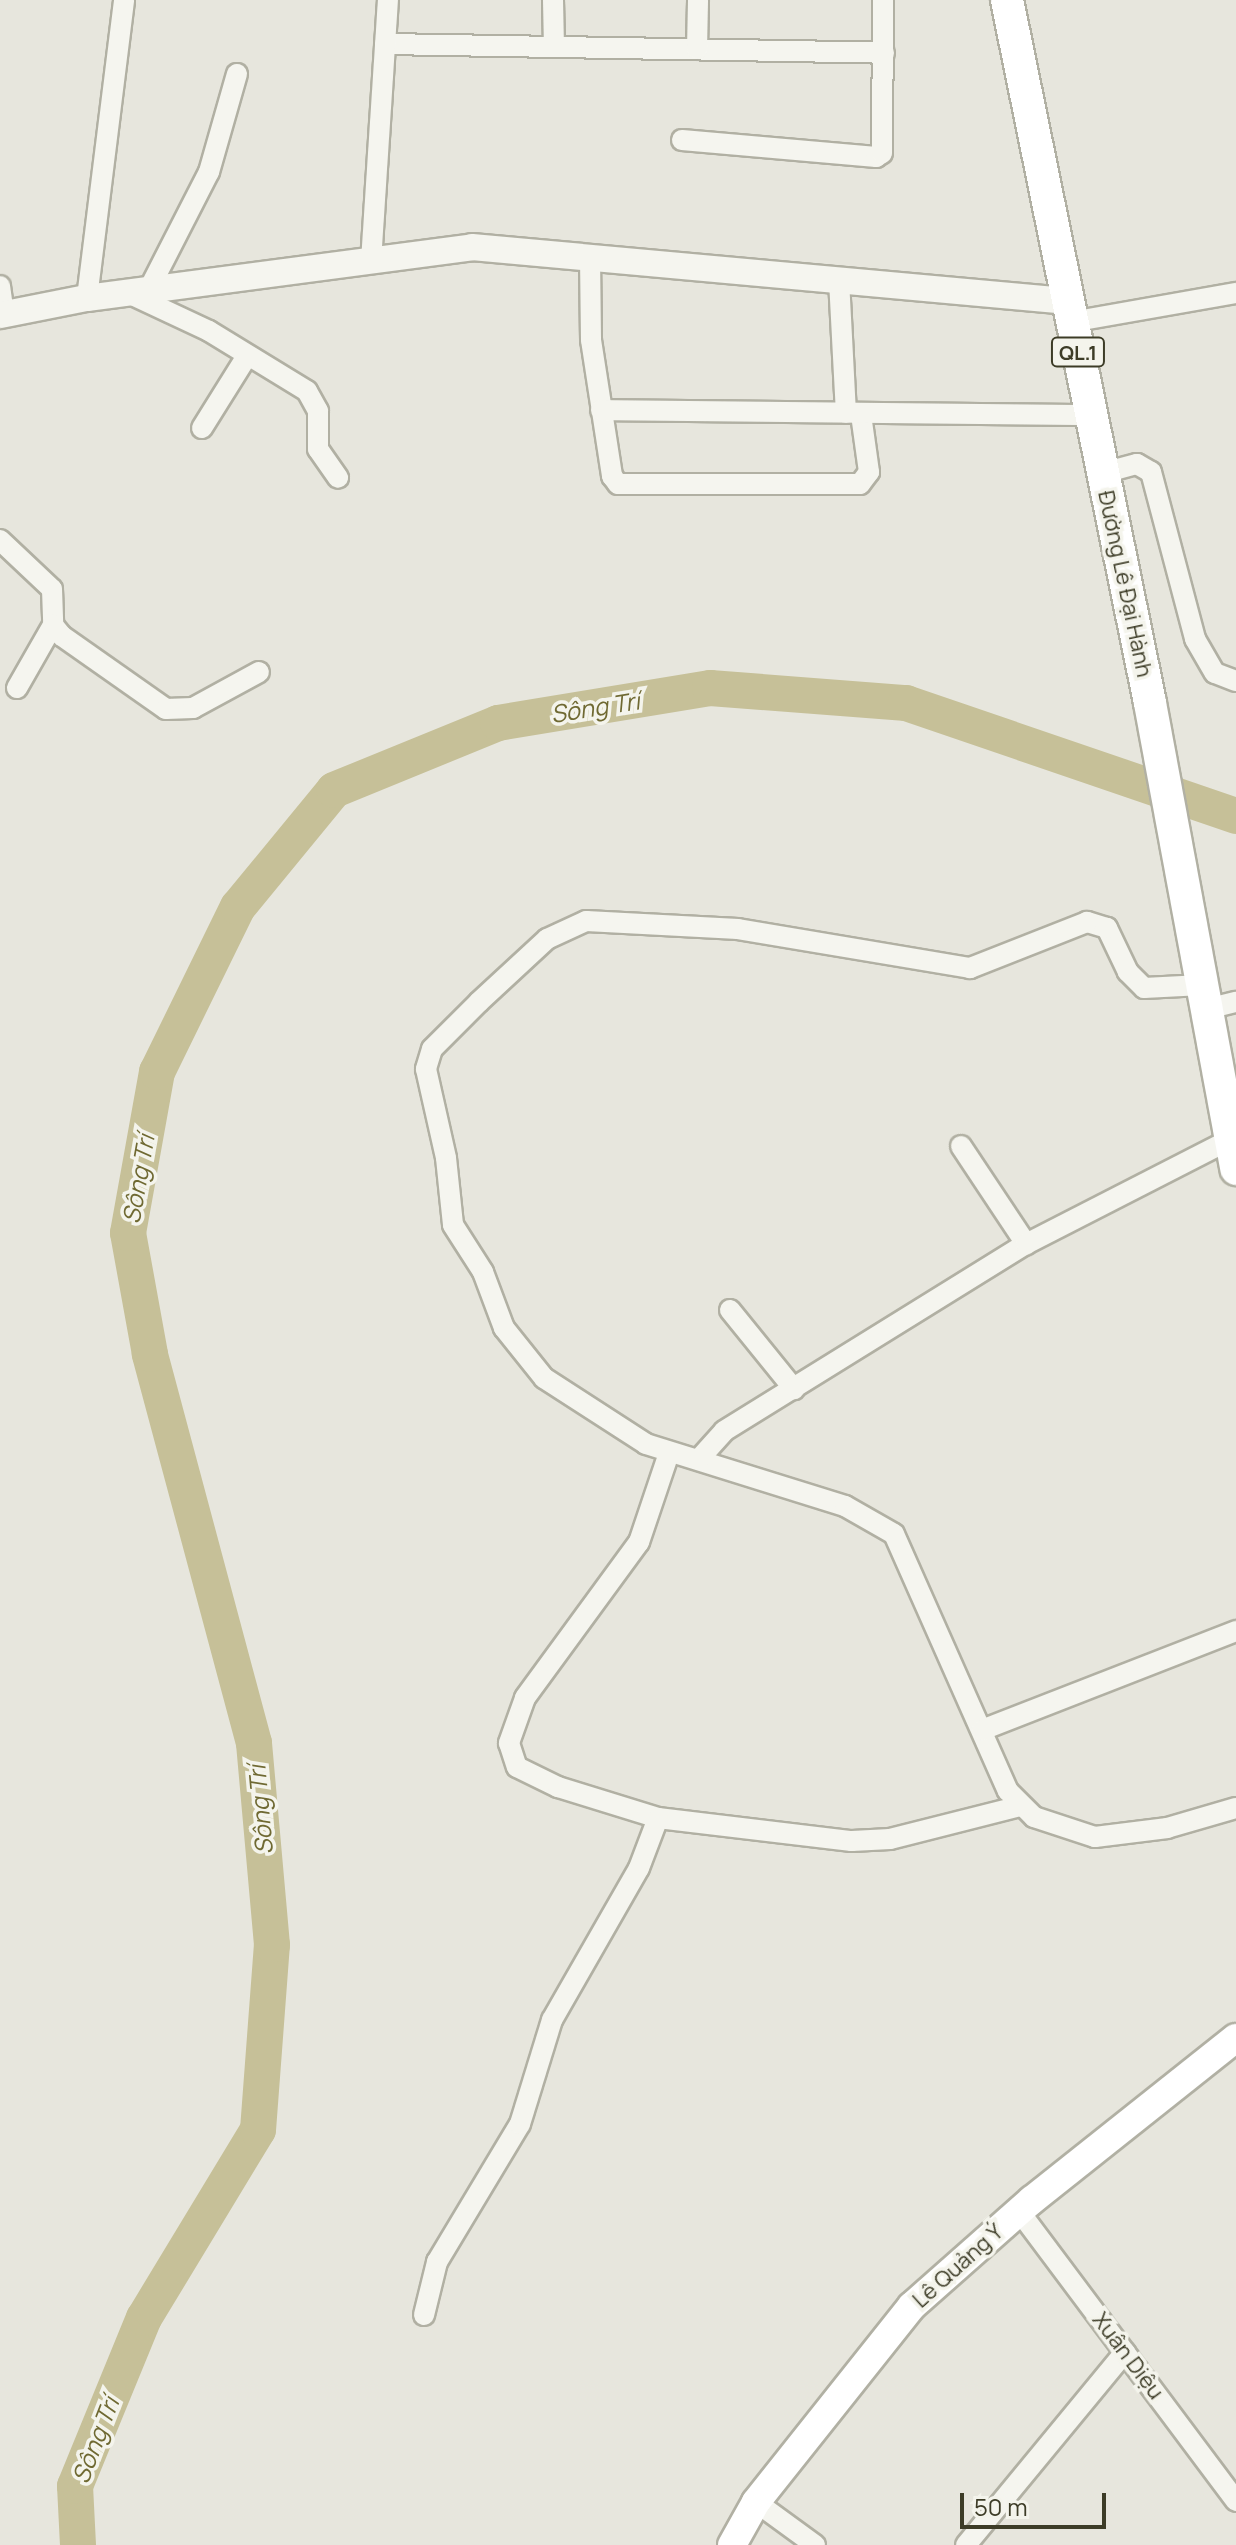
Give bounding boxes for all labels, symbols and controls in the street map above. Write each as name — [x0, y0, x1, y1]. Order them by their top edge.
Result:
road number: QL.1 — [1050, 336, 1106, 368]
street label: Đường Lê Đại Hành — [1092, 488, 1158, 680]
water label: Sông Trí — [548, 686, 642, 728]
water label: Sông Trí — [116, 1132, 160, 1226]
water label: Sông Trí — [242, 1764, 278, 1856]
street label: Lê Quảng Ý — [907, 2219, 1009, 2313]
street label: Xuân Diệu — [1087, 2307, 1169, 2405]
water label: Sông Trí — [65, 2393, 125, 2487]
scale bar — [964, 2477, 1110, 2527]
text: 50 m — [974, 2490, 1028, 2523]

